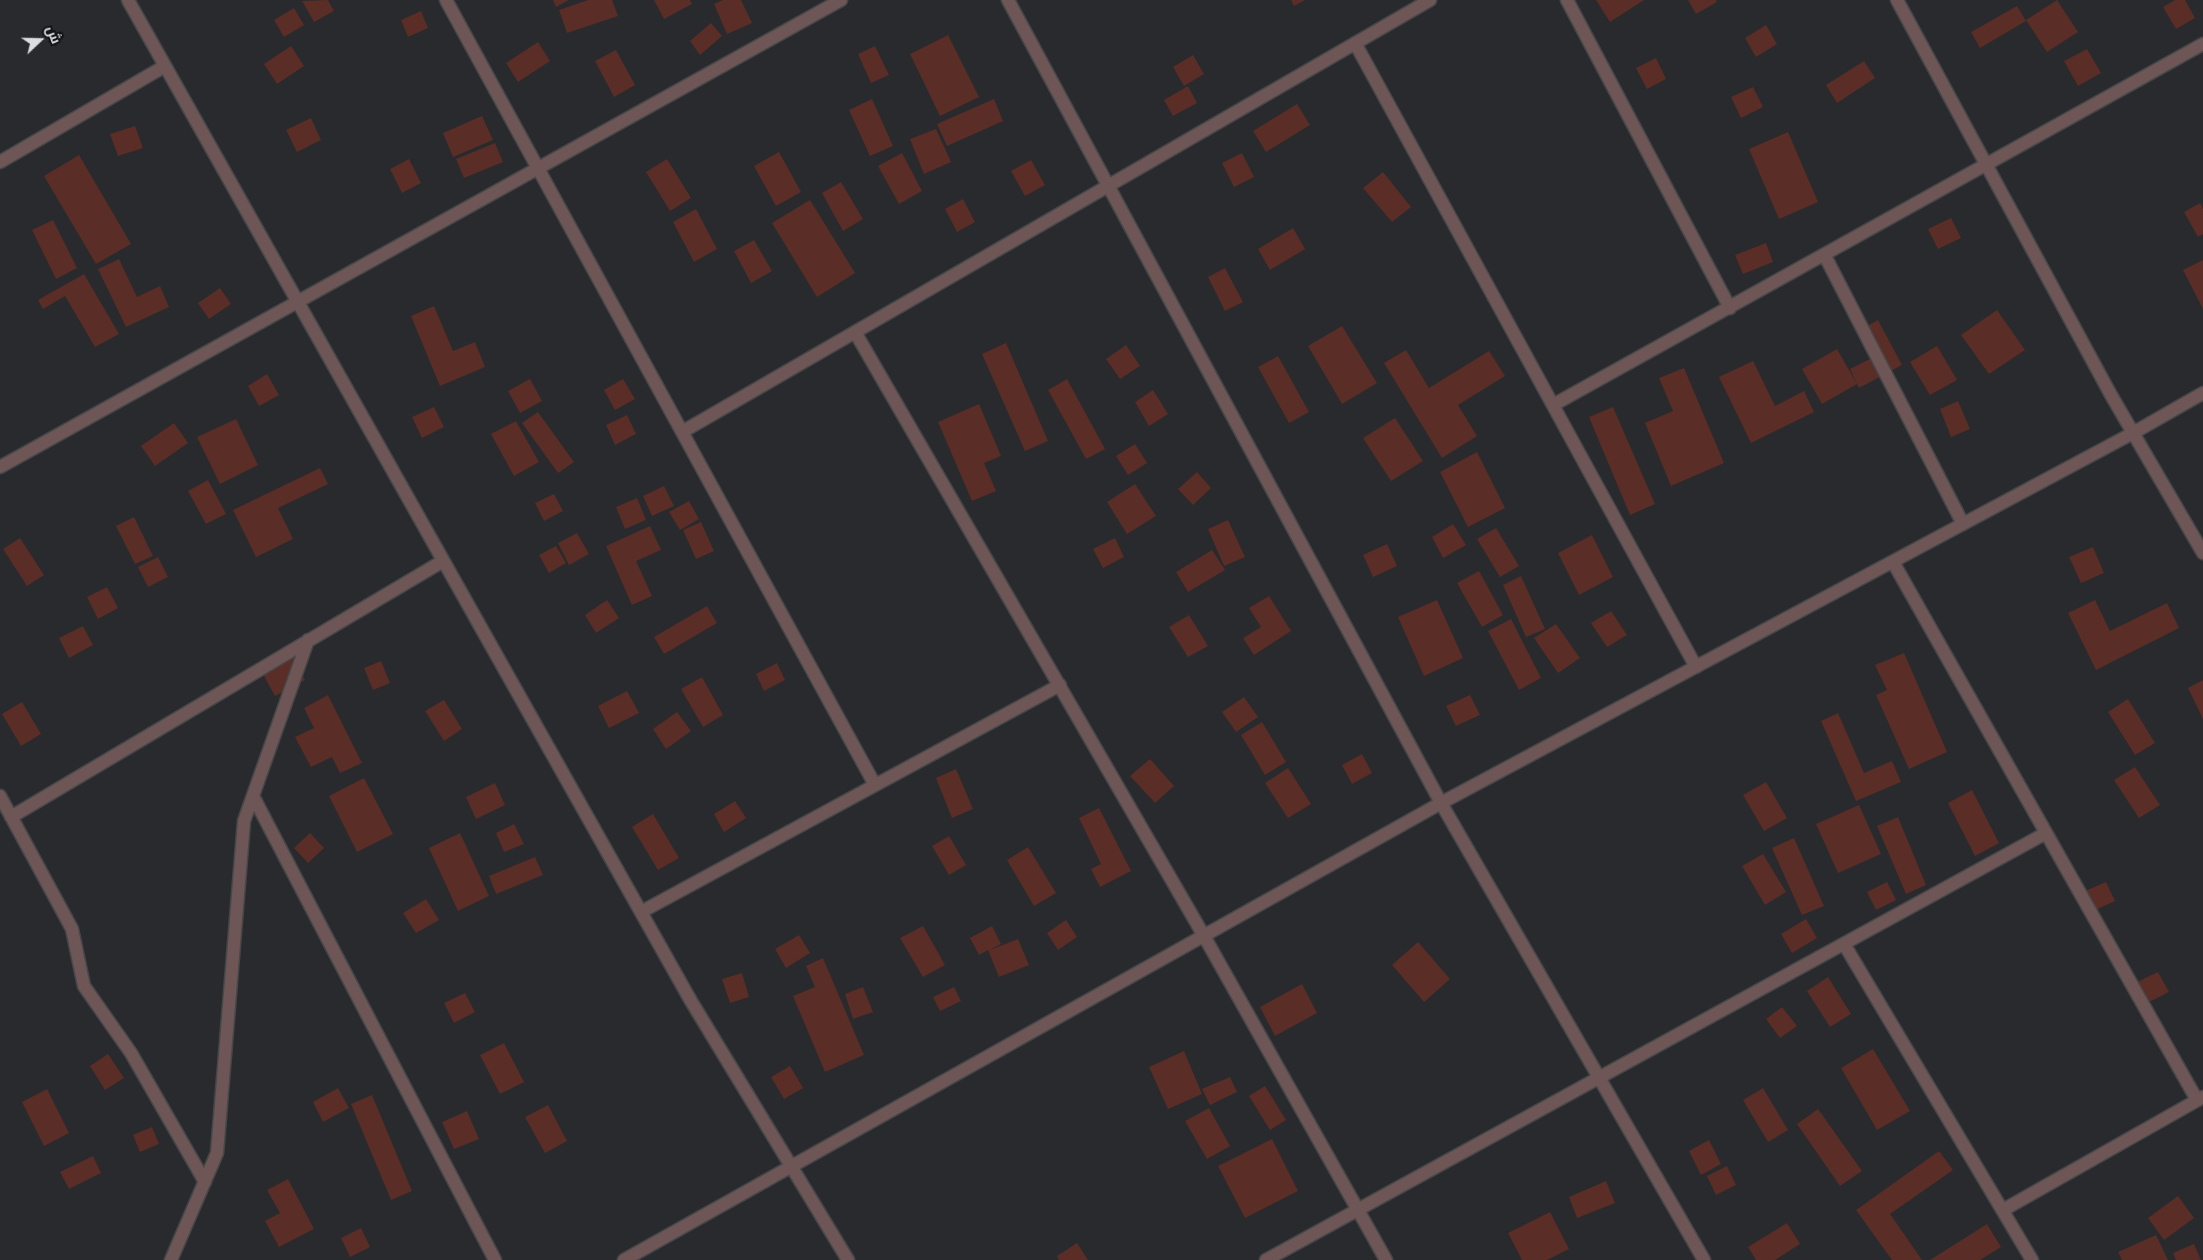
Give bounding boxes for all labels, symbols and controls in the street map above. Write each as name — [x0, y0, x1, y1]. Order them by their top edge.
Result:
north arrow — [15, 15, 65, 65]
text: ش — [43, 23, 65, 46]

